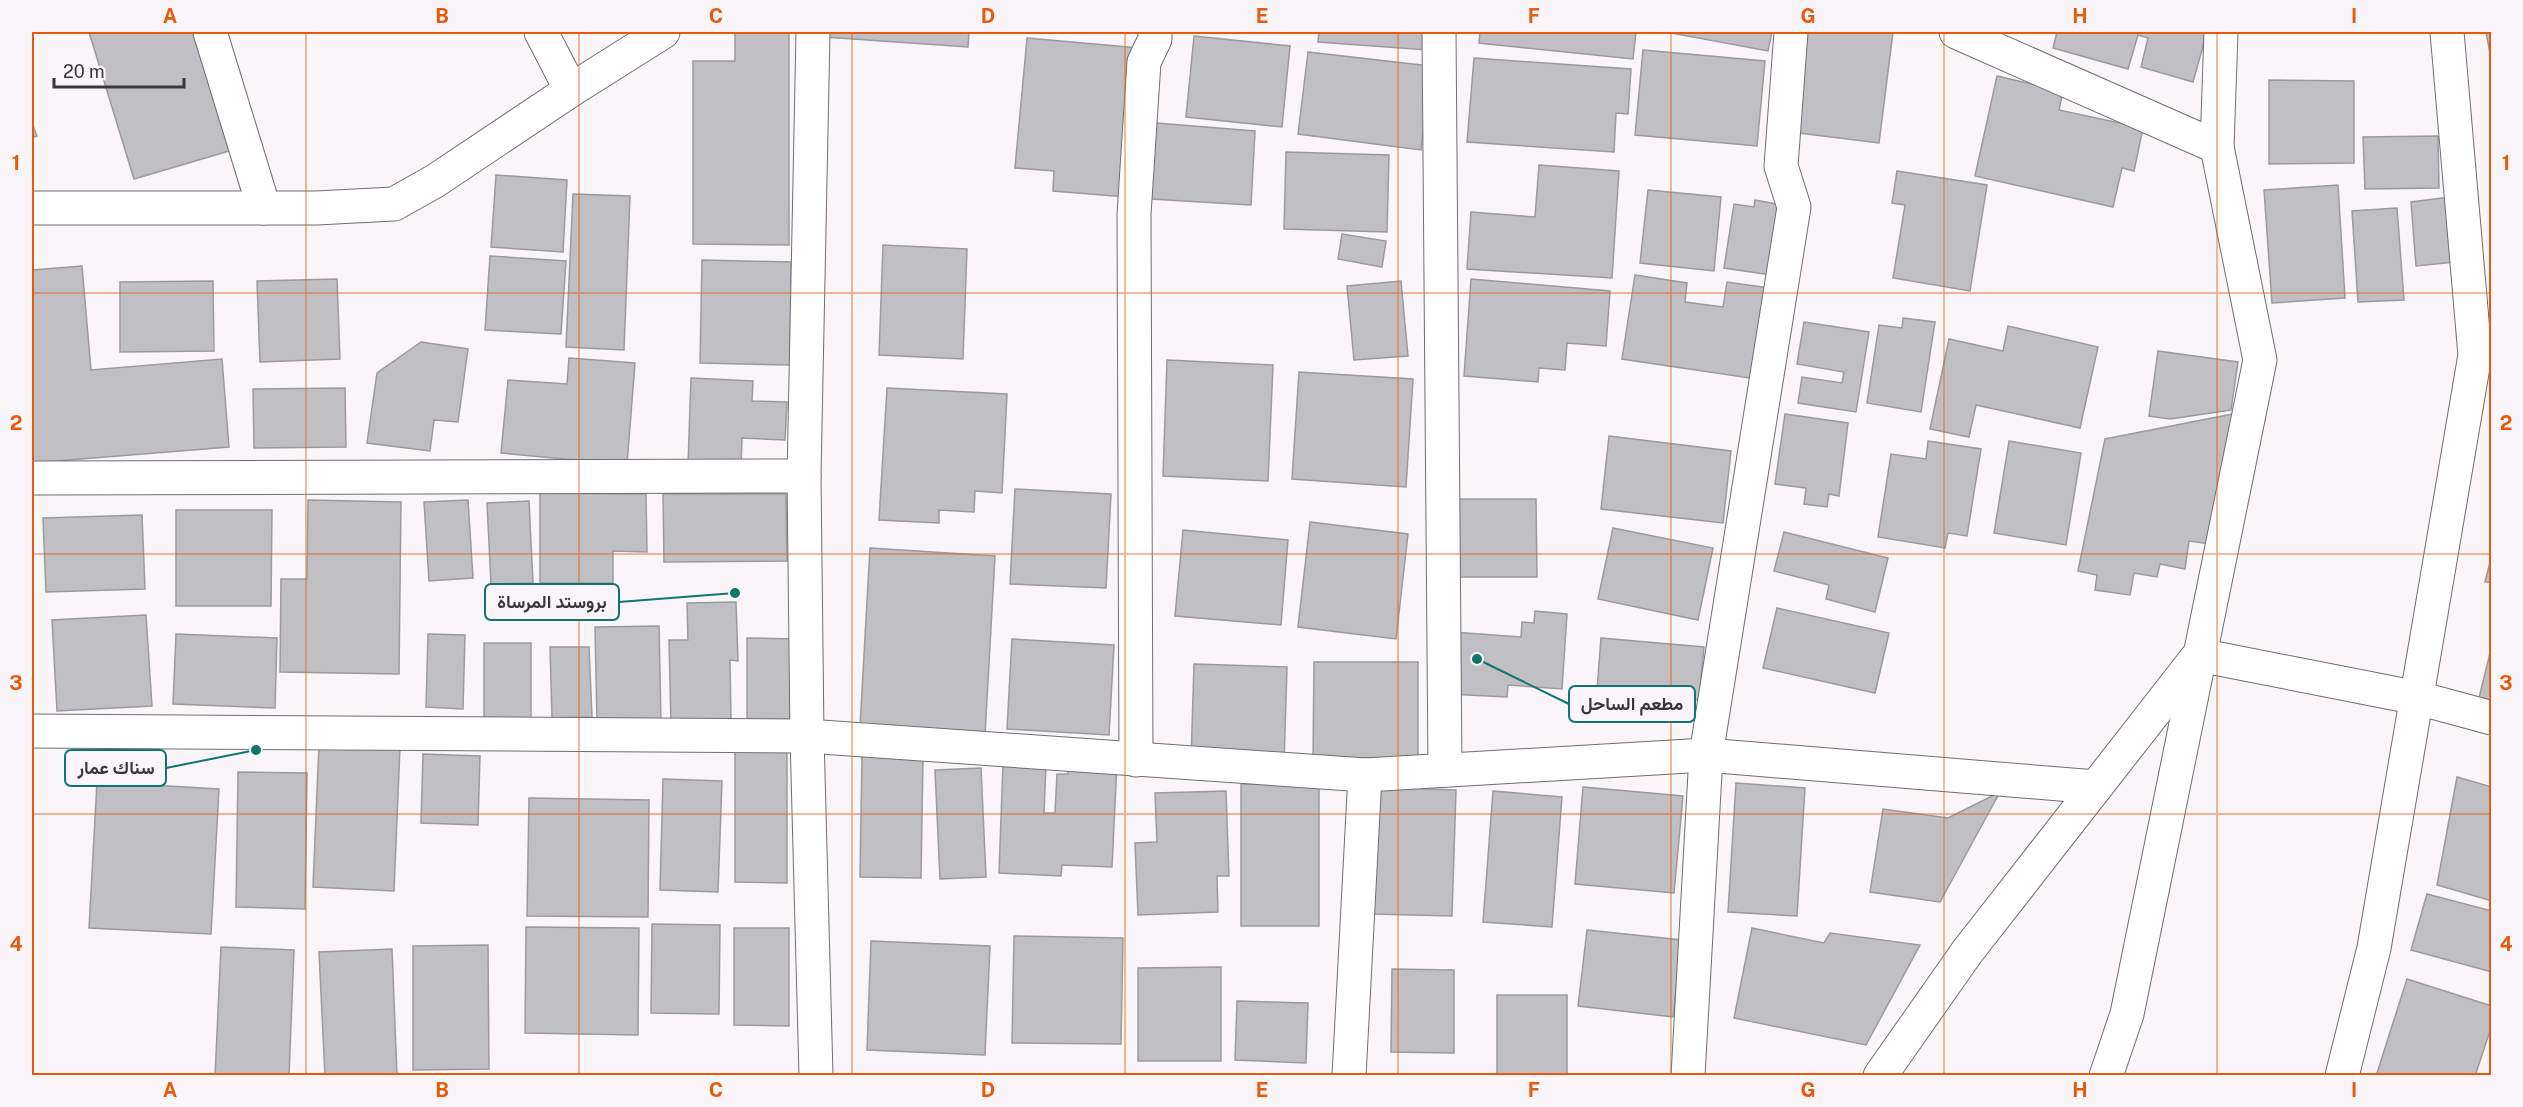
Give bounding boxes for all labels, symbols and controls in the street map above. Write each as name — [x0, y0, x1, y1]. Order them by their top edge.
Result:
text: A — [163, 4, 177, 28]
text: B — [435, 4, 449, 28]
text: C — [709, 4, 723, 28]
text: D — [981, 4, 995, 28]
text: E — [1256, 4, 1268, 28]
text: F — [1528, 4, 1540, 28]
text: G — [1800, 4, 1816, 28]
text: H — [2072, 4, 2088, 28]
text: I — [2351, 4, 2357, 28]
scale bar — [54, 51, 184, 89]
text: 20 m — [63, 61, 105, 82]
text: 1 — [12, 151, 20, 175]
text: 1 — [2502, 151, 2510, 175]
text: 2 — [10, 411, 22, 435]
text: 2 — [2500, 411, 2512, 435]
callout: بروستد المرساة — [485, 584, 619, 620]
text: بروستد المرساة — [497, 591, 607, 613]
text: 3 — [9, 671, 23, 695]
text: 3 — [2499, 671, 2513, 695]
callout: مطعم الساحل — [1569, 686, 1695, 722]
text: مطعم الساحل — [1581, 693, 1684, 716]
callout: سناك عمار — [65, 750, 166, 786]
text: سناك عمار — [76, 757, 155, 779]
text: 4 — [9, 932, 23, 956]
text: 4 — [2499, 932, 2513, 956]
text: A — [163, 1078, 177, 1102]
text: B — [435, 1078, 449, 1102]
text: C — [709, 1078, 723, 1102]
text: D — [981, 1078, 995, 1102]
text: E — [1256, 1078, 1268, 1102]
text: F — [1528, 1078, 1540, 1102]
text: G — [1800, 1078, 1816, 1102]
text: H — [2072, 1078, 2088, 1102]
text: I — [2351, 1078, 2357, 1102]

